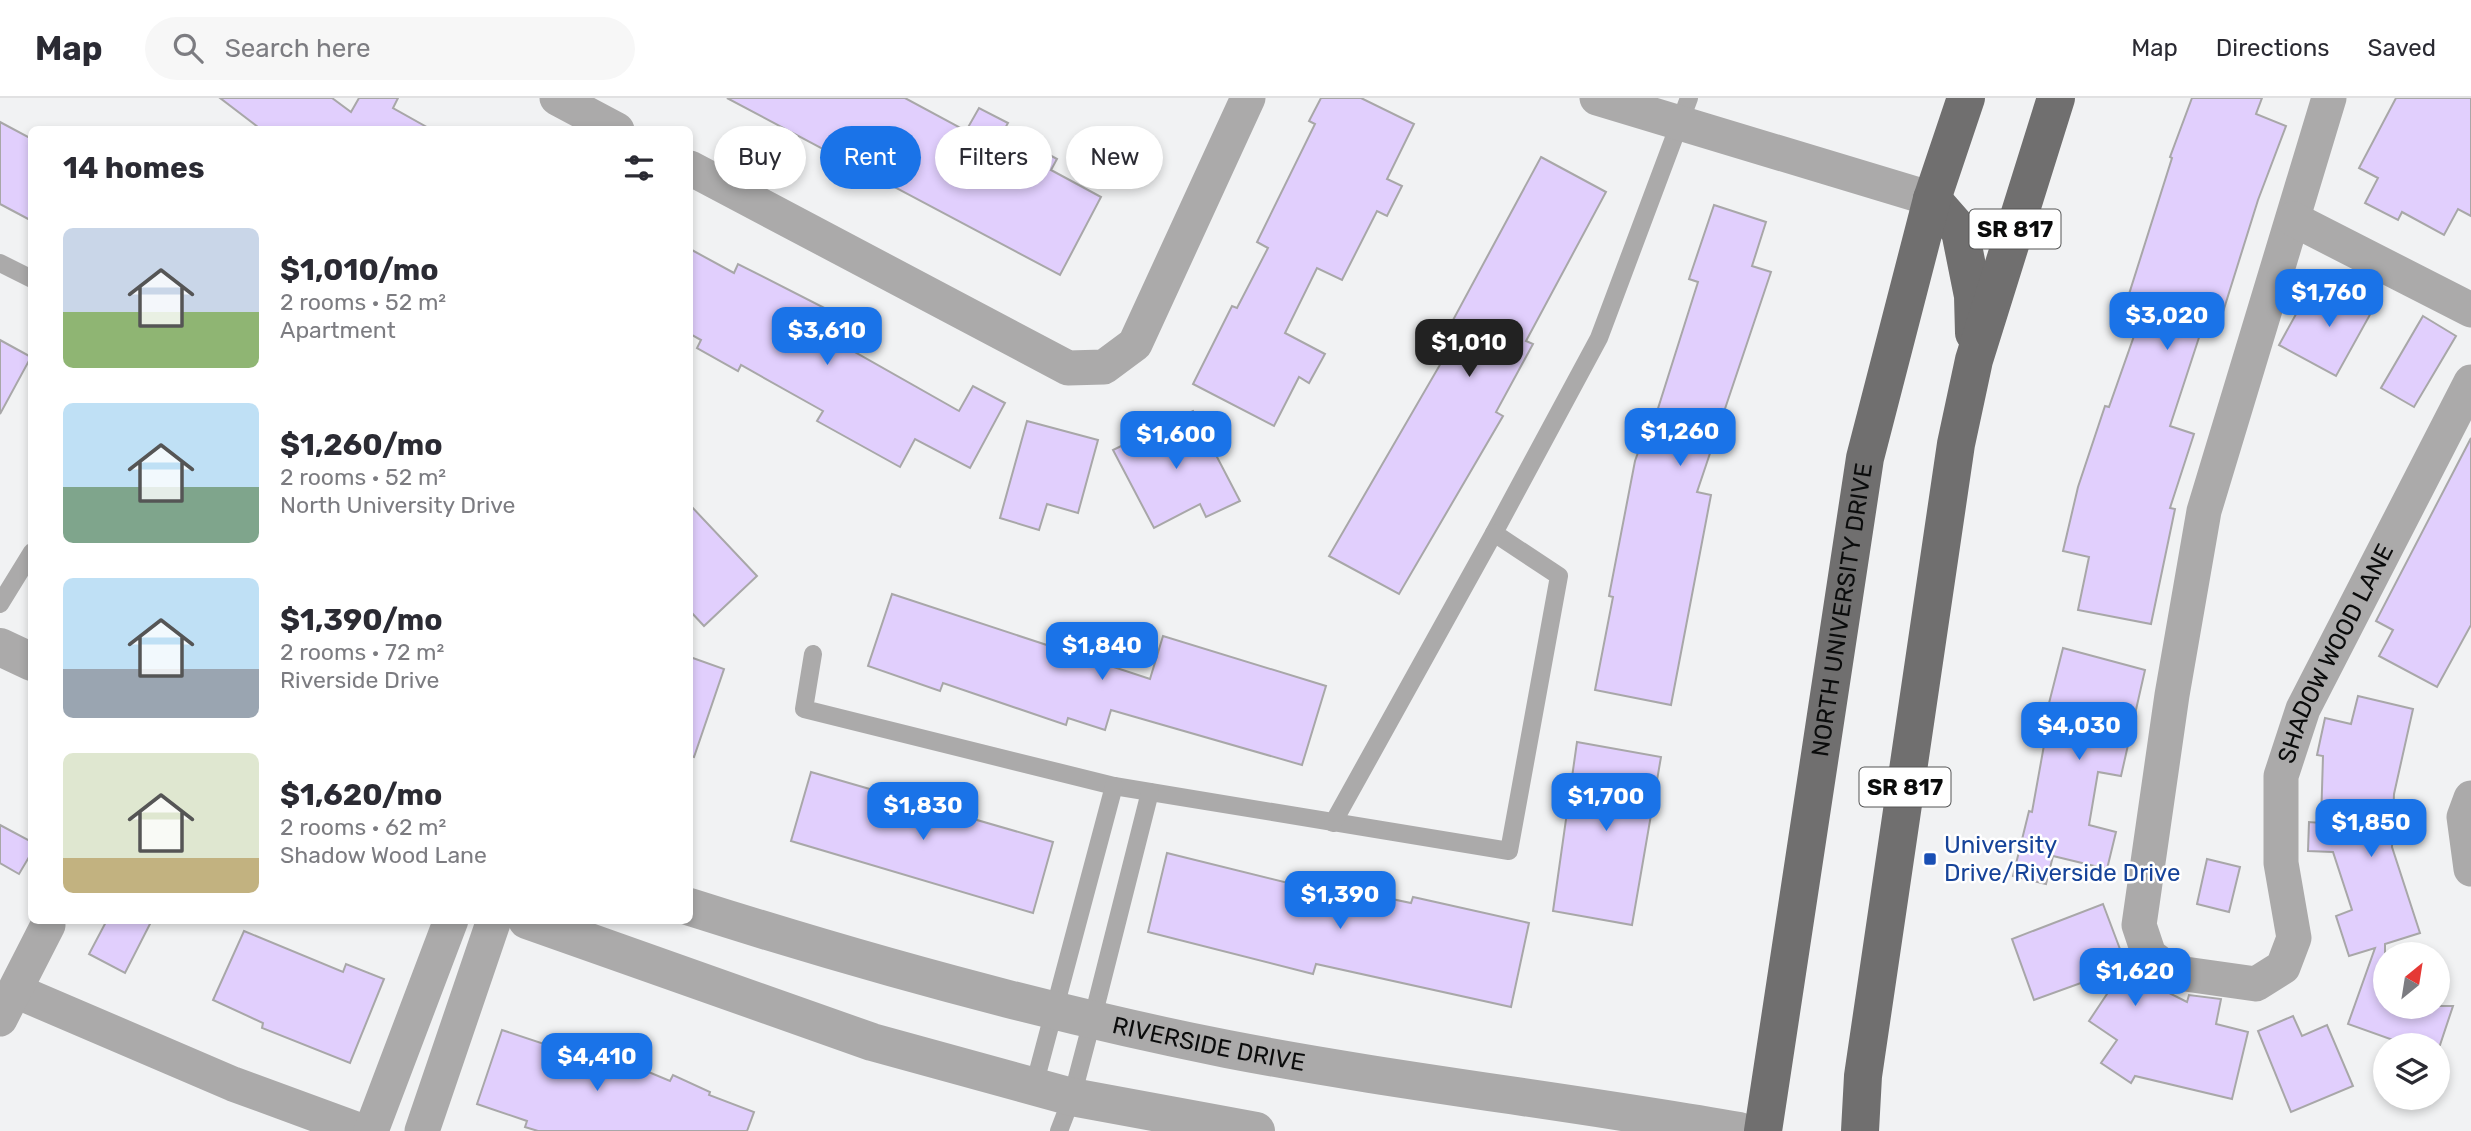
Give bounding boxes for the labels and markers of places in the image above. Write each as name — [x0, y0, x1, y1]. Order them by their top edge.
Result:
pin: $1,760 — [2272, 270, 2386, 329]
pin: $3,020 — [2110, 292, 2224, 352]
pin: $3,610 — [770, 308, 884, 367]
pin: $1,010 — [1412, 320, 1526, 379]
pin: $1,260 — [1623, 408, 1737, 468]
pin: $1,600 — [1119, 412, 1233, 471]
pin: $1,840 — [1045, 622, 1159, 682]
pin: $4,030 — [2022, 702, 2136, 762]
pin: $1,700 — [1549, 774, 1663, 833]
pin: $1,830 — [866, 782, 980, 842]
pin: $1,850 — [2314, 800, 2428, 859]
place label: University Drive/Riverside Drive — [1944, 831, 2180, 887]
marker: University Drive/Riverside Drive — [1922, 851, 1938, 867]
pin: $1,390 — [1283, 872, 1397, 931]
pin: $1,620 — [2078, 948, 2192, 1008]
pin: $4,410 — [540, 1034, 654, 1093]

